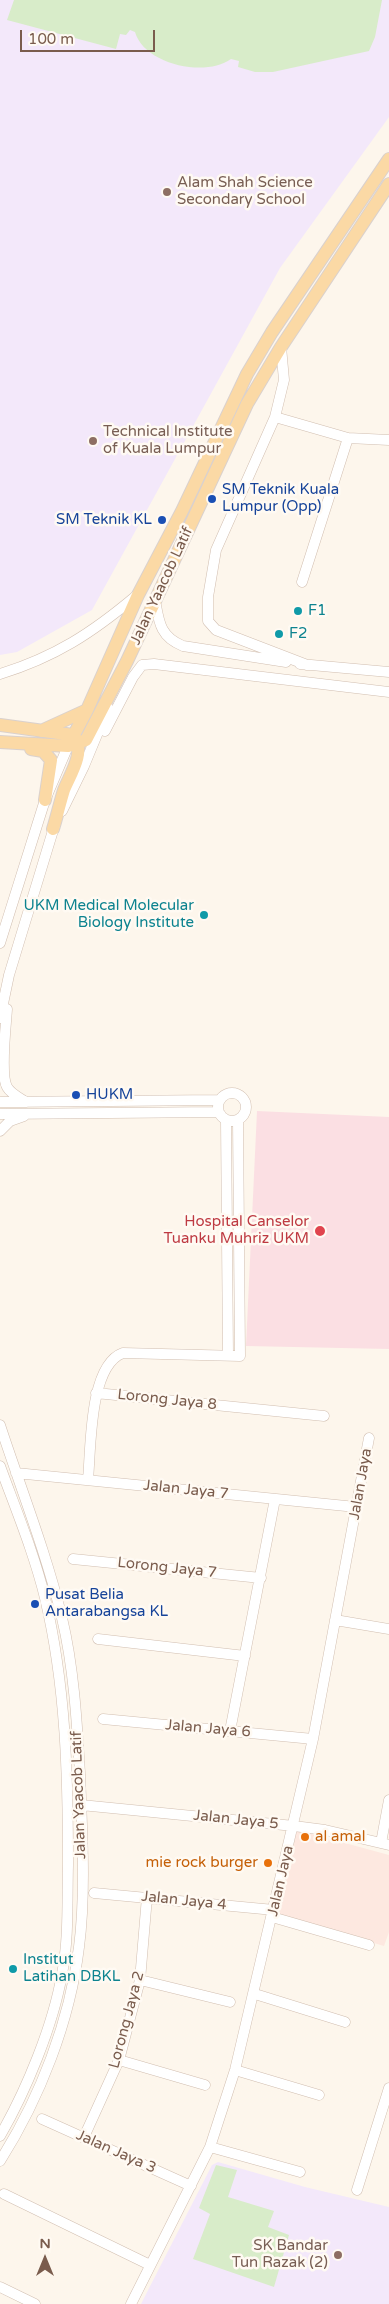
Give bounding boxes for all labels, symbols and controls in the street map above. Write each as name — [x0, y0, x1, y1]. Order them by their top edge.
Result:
scale bar — [22, 20, 158, 52]
text: 100 m — [28, 30, 74, 48]
place label: Alam Shah Science Secondary School — [177, 174, 313, 209]
marker: Alam Shah Science Secondary School — [161, 186, 173, 198]
place label: Technical Institute of Kuala Lumpur — [103, 423, 233, 458]
marker: Technical Institute of Kuala Lumpur — [87, 435, 99, 447]
place label: SM Teknik Kuala Lumpur (Opp) — [222, 481, 339, 516]
marker: SM Teknik Kuala Lumpur (Opp) — [206, 493, 218, 505]
place label: SM Teknik KL — [56, 511, 152, 529]
marker: SM Teknik KL — [156, 514, 168, 526]
street label: Jalan Yaacob Latif — [127, 524, 197, 648]
place label: F1 — [308, 602, 327, 620]
marker: F1 — [292, 605, 304, 617]
place label: F2 — [289, 625, 308, 643]
marker: F2 — [273, 628, 285, 640]
place label: UKM Medical Molecular Biology Institute — [23, 897, 194, 932]
marker: UKM Medical Molecular Biology Institute — [198, 909, 210, 921]
place label: HUKM — [86, 1086, 133, 1104]
marker: HUKM — [70, 1089, 82, 1101]
place label: Hospital Canselor Tuanku Muhriz UKM — [164, 1213, 309, 1248]
marker: Hospital Canselor Tuanku Muhriz UKM — [313, 1224, 327, 1238]
street label: Lorong Jaya 8 — [116, 1386, 218, 1414]
street label: Jalan Jaya — [346, 1447, 376, 1521]
street label: Jalan Jaya 7 — [142, 1477, 230, 1503]
street label: Lorong Jaya 7 — [116, 1554, 218, 1582]
place label: Pusat Belia Antarabangsa KL — [45, 1586, 168, 1621]
marker: Pusat Belia Antarabangsa KL — [29, 1598, 41, 1610]
street label: Jalan Jaya 6 — [165, 1716, 251, 1742]
street label: Jalan Yaacob Latif — [68, 1731, 90, 1859]
street label: Jalan Jaya 5 — [192, 1807, 280, 1833]
place label: al amal — [315, 1828, 365, 1846]
marker: al amal — [299, 1831, 311, 1843]
street label: Jalan Jaya — [264, 1844, 298, 1918]
place label: mie rock burger — [146, 1854, 258, 1872]
marker: mie rock burger — [262, 1857, 274, 1869]
street label: Jalan Jaya 4 — [140, 1888, 228, 1914]
place label: Institut Latihan DBKL — [23, 1951, 120, 1986]
marker: Institut Latihan DBKL — [7, 1963, 19, 1975]
street label: Lorong Jaya 2 — [105, 1969, 149, 2071]
street label: Jalan Jaya 3 — [73, 2126, 159, 2178]
north arrow — [20, 2234, 70, 2284]
text: N — [39, 2235, 51, 2252]
place label: SK Bandar Tun Razak (2) — [232, 2237, 328, 2272]
marker: SK Bandar Tun Razak (2) — [332, 2249, 344, 2261]

